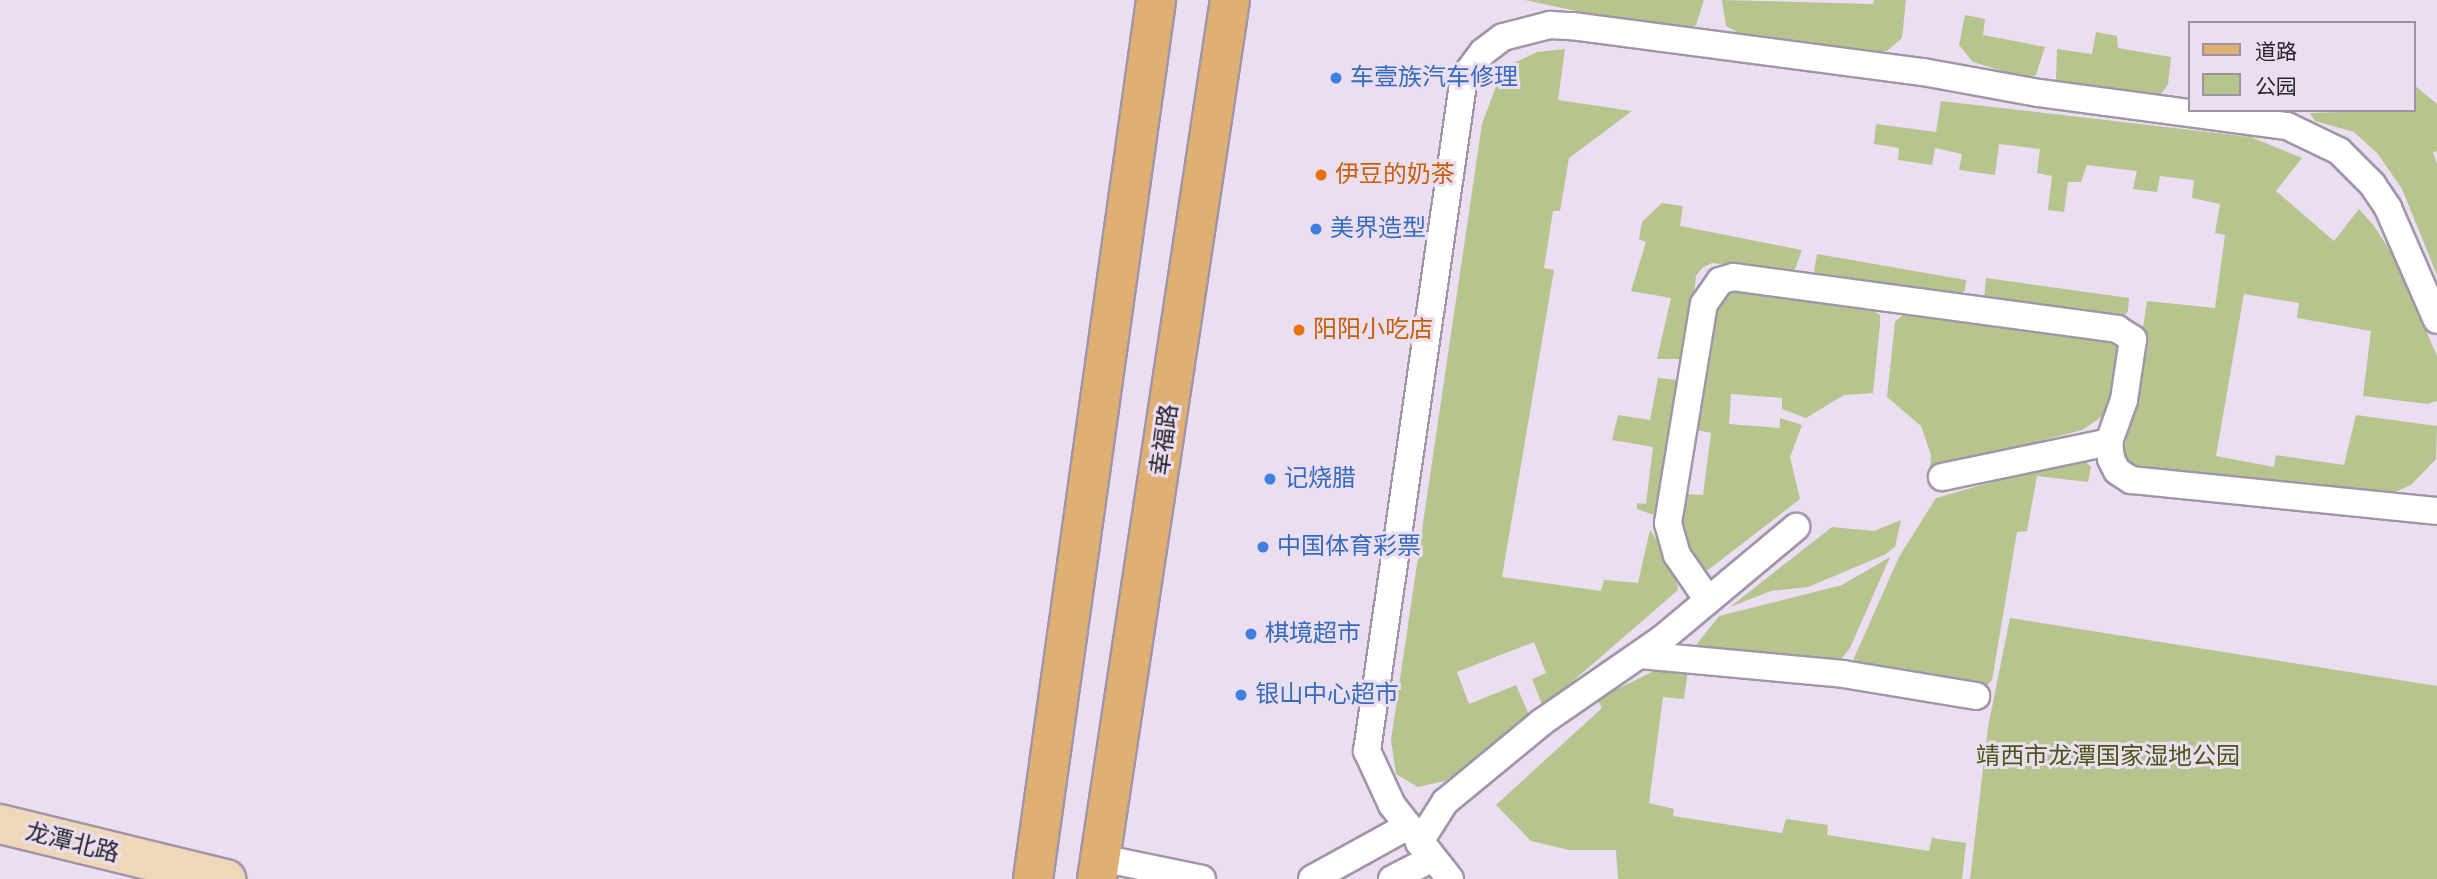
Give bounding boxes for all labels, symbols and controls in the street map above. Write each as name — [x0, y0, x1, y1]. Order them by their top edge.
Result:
legend — [2188, 21, 2416, 112]
text: 道路 — [2255, 39, 2297, 64]
place label: 车壹族汽车修理 — [1350, 64, 1518, 92]
marker: 车壹族汽车修理 — [1328, 70, 1344, 86]
text: 公园 — [2255, 74, 2297, 99]
place label: 伊豆的奶茶 — [1335, 161, 1455, 189]
marker: 伊豆的奶茶 — [1313, 167, 1329, 183]
place label: 美界造型 — [1330, 215, 1426, 243]
marker: 美界造型 — [1308, 221, 1324, 237]
place label: 阳阳小吃店 — [1313, 316, 1433, 344]
marker: 阳阳小吃店 — [1291, 322, 1307, 338]
street label: 幸福路 — [1146, 402, 1184, 478]
place label: 记烧腊 — [1284, 465, 1356, 493]
marker: 记烧腊 — [1262, 471, 1278, 487]
place label: 中国体育彩票 — [1277, 533, 1421, 561]
marker: 中国体育彩票 — [1255, 539, 1271, 555]
place label: 棋境超市 — [1265, 620, 1361, 648]
marker: 棋境超市 — [1243, 626, 1259, 642]
place label: 银山中心超市 — [1255, 681, 1399, 709]
marker: 银山中心超市 — [1233, 687, 1249, 703]
park label: 靖西市龙潭国家湿地公园 — [1976, 743, 2240, 771]
street label: 龙潭北路 — [22, 817, 122, 869]

